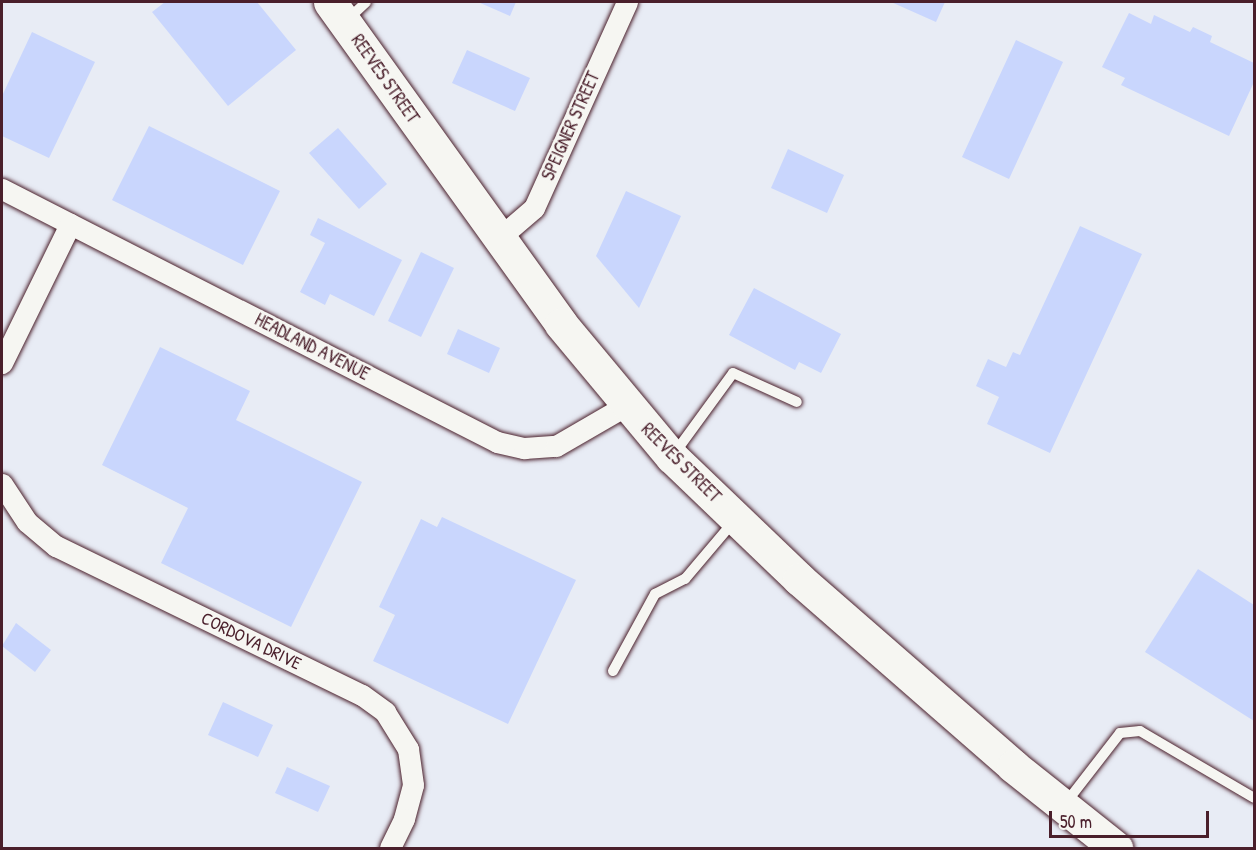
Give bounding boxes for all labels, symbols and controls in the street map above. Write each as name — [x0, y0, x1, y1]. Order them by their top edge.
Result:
street label: REEVES STREET — [346, 30, 424, 128]
street label: SPEIGNER STREET — [537, 68, 605, 184]
street label: HEADLAND AVENUE — [251, 309, 373, 385]
street label: REEVES STREET — [637, 419, 725, 507]
street label: CORDOVA DRIVE — [197, 607, 305, 675]
scale bar — [1052, 799, 1212, 837]
text: 50 m — [1060, 809, 1092, 834]

